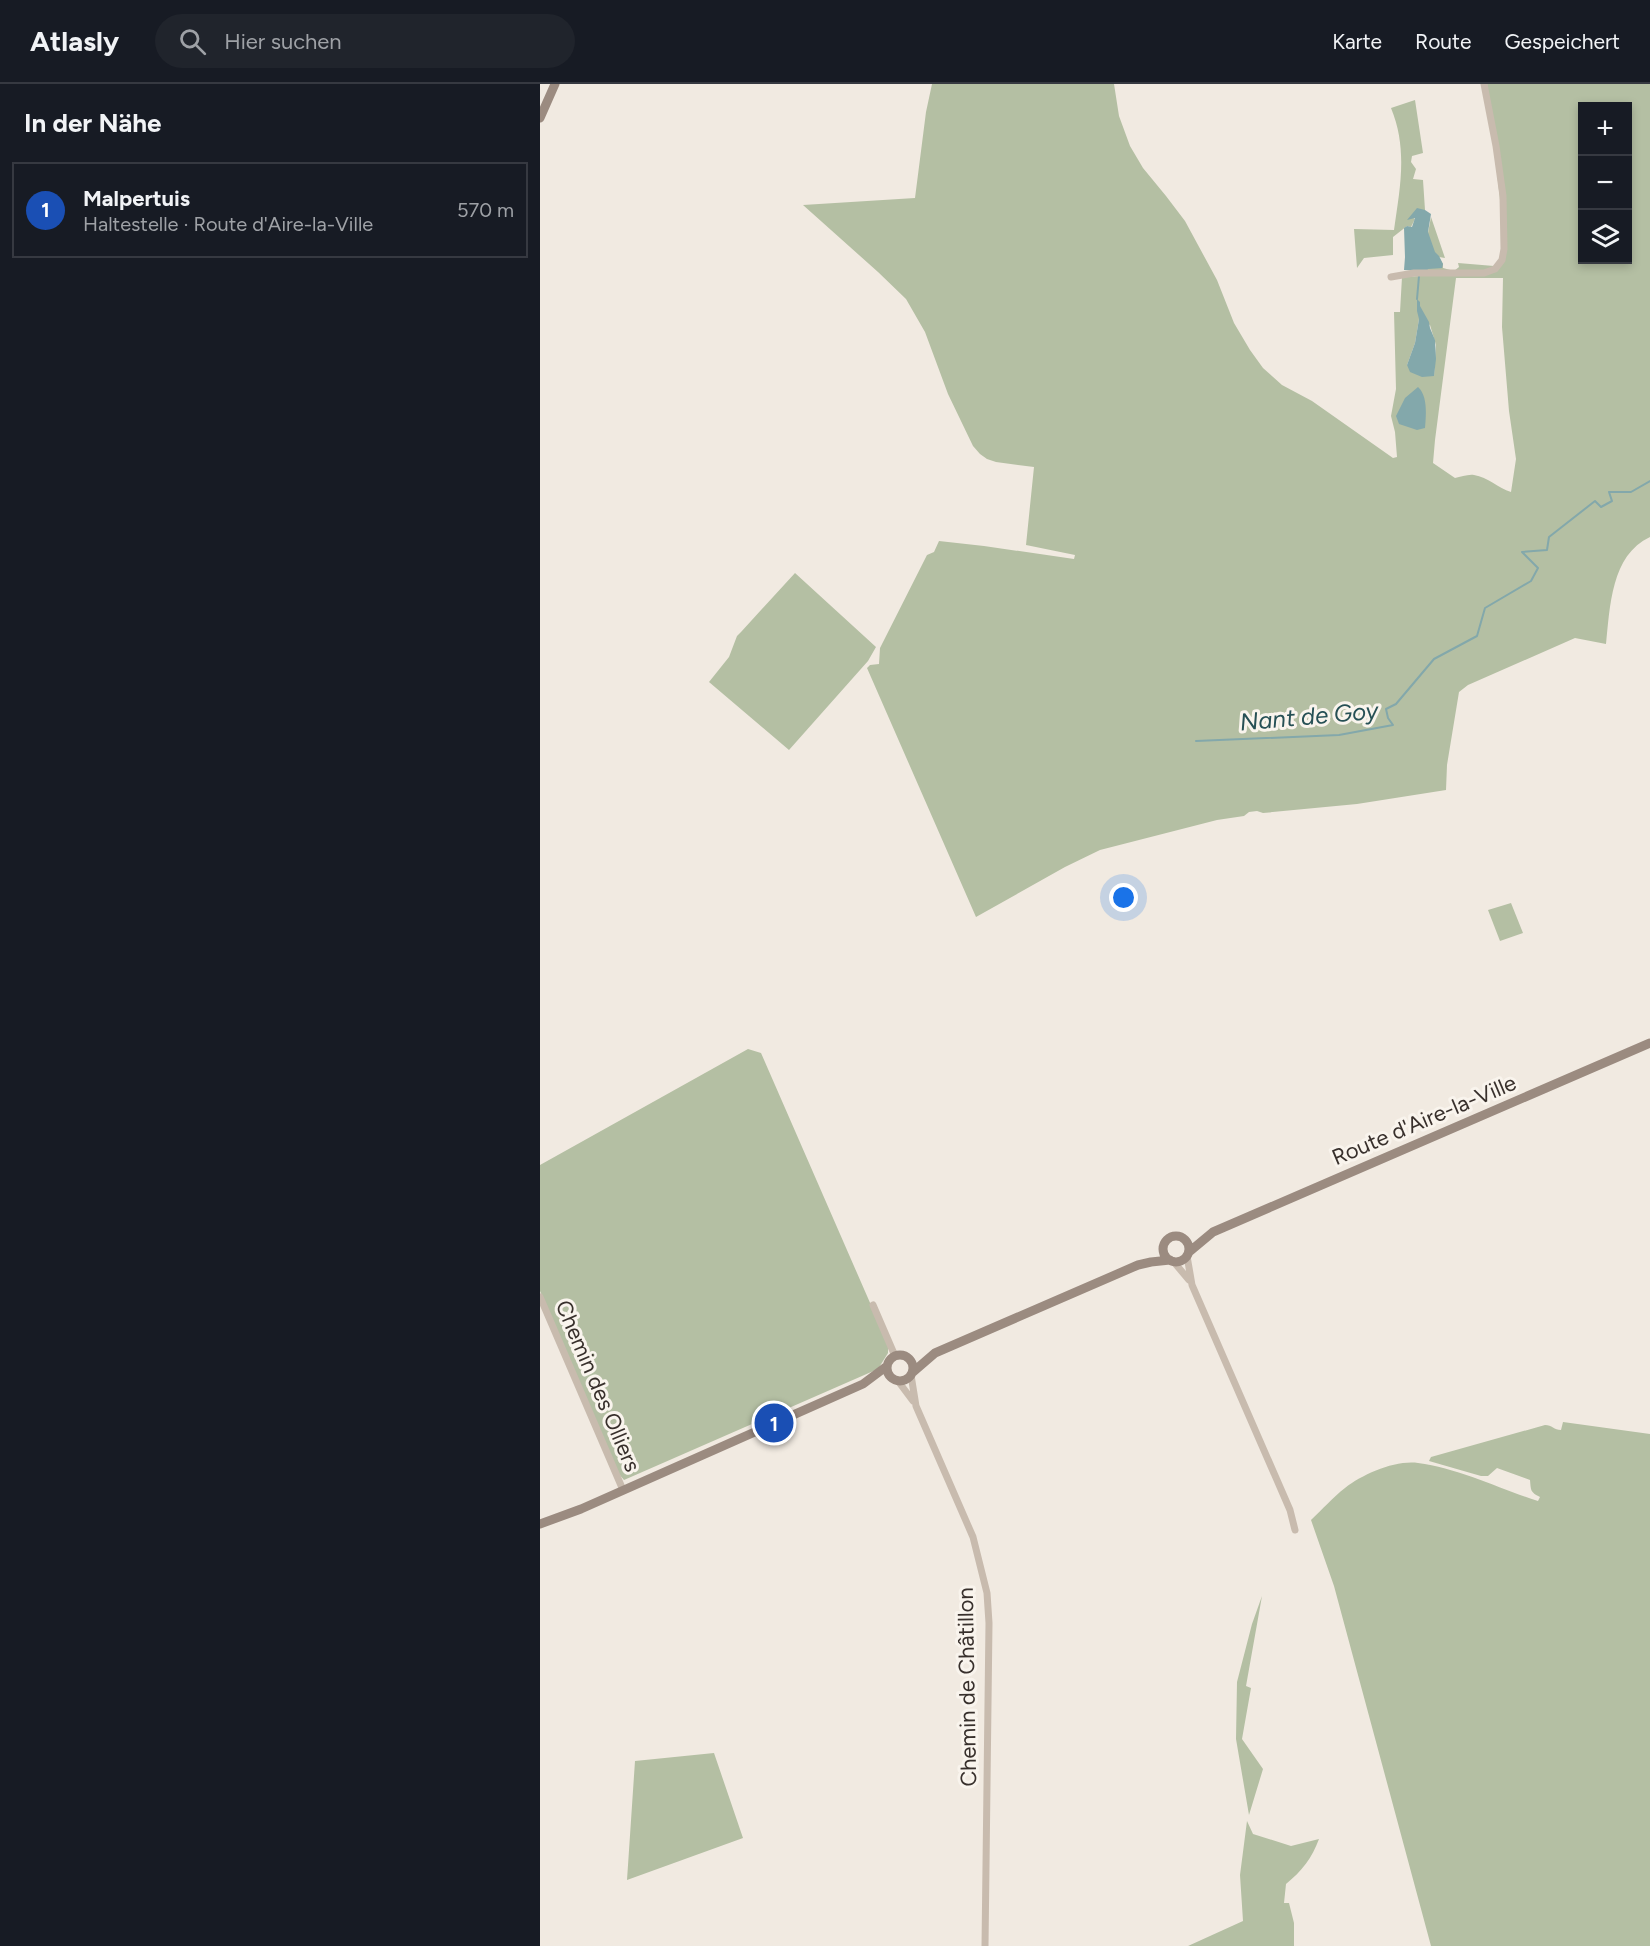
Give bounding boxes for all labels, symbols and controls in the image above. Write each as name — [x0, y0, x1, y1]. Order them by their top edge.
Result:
search box — [155, 14, 575, 68]
text: Atlasly — [30, 24, 119, 58]
icon: search — [176, 25, 209, 58]
text: Hier suchen — [224, 28, 342, 55]
text: Karte — [1332, 29, 1382, 54]
text: Route — [1415, 29, 1471, 54]
text: Gespeichert — [1504, 29, 1620, 54]
map controls — [1578, 102, 1632, 264]
button: + — [1578, 102, 1632, 156]
text: In der Nähe — [24, 107, 161, 139]
button: − — [1578, 156, 1632, 210]
text: Malpertuis — [83, 185, 190, 212]
text: 1 — [41, 198, 50, 222]
text: 570 m — [457, 198, 514, 222]
button: layers — [1578, 210, 1632, 264]
text: Haltestelle · Route d'Aire-la-Ville — [83, 212, 373, 236]
water label: Nant de Goy — [1239, 695, 1381, 736]
your location — [1109, 883, 1138, 912]
street label: Route d'Aire-la-Ville — [1328, 1069, 1520, 1171]
street label: Chemin des Olliers — [550, 1296, 646, 1476]
pin: 1 — [754, 1400, 794, 1446]
street label: Chemin de Châtillon — [952, 1587, 982, 1787]

